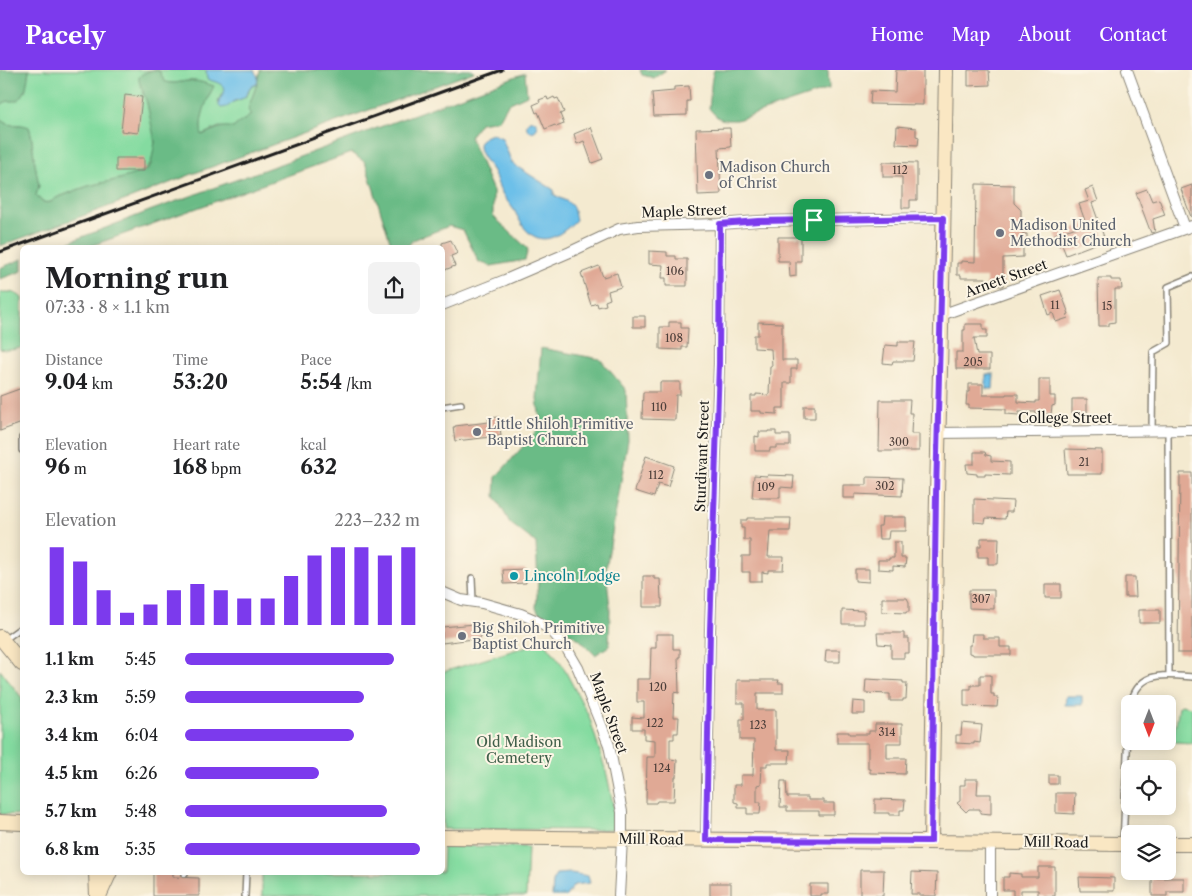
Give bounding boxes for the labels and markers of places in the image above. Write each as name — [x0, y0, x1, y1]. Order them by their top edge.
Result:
place label: Madison Church of Christ — [719, 158, 831, 192]
marker: Madison Church of Christ — [703, 169, 715, 181]
pin — [793, 199, 835, 241]
place label: Madison United Methodist Church — [1010, 216, 1132, 250]
marker: Madison United Methodist Church — [994, 227, 1006, 239]
place label: Little Shiloh Primitive Baptist Church — [487, 415, 634, 449]
marker: Little Shiloh Primitive Baptist Church — [471, 426, 483, 438]
place label: Lincoln Lodge — [524, 567, 620, 585]
marker: Lincoln Lodge — [508, 570, 520, 582]
place label: Big Shiloh Primitive Baptist Church — [472, 619, 605, 653]
marker: Big Shiloh Primitive Baptist Church — [456, 630, 468, 642]

